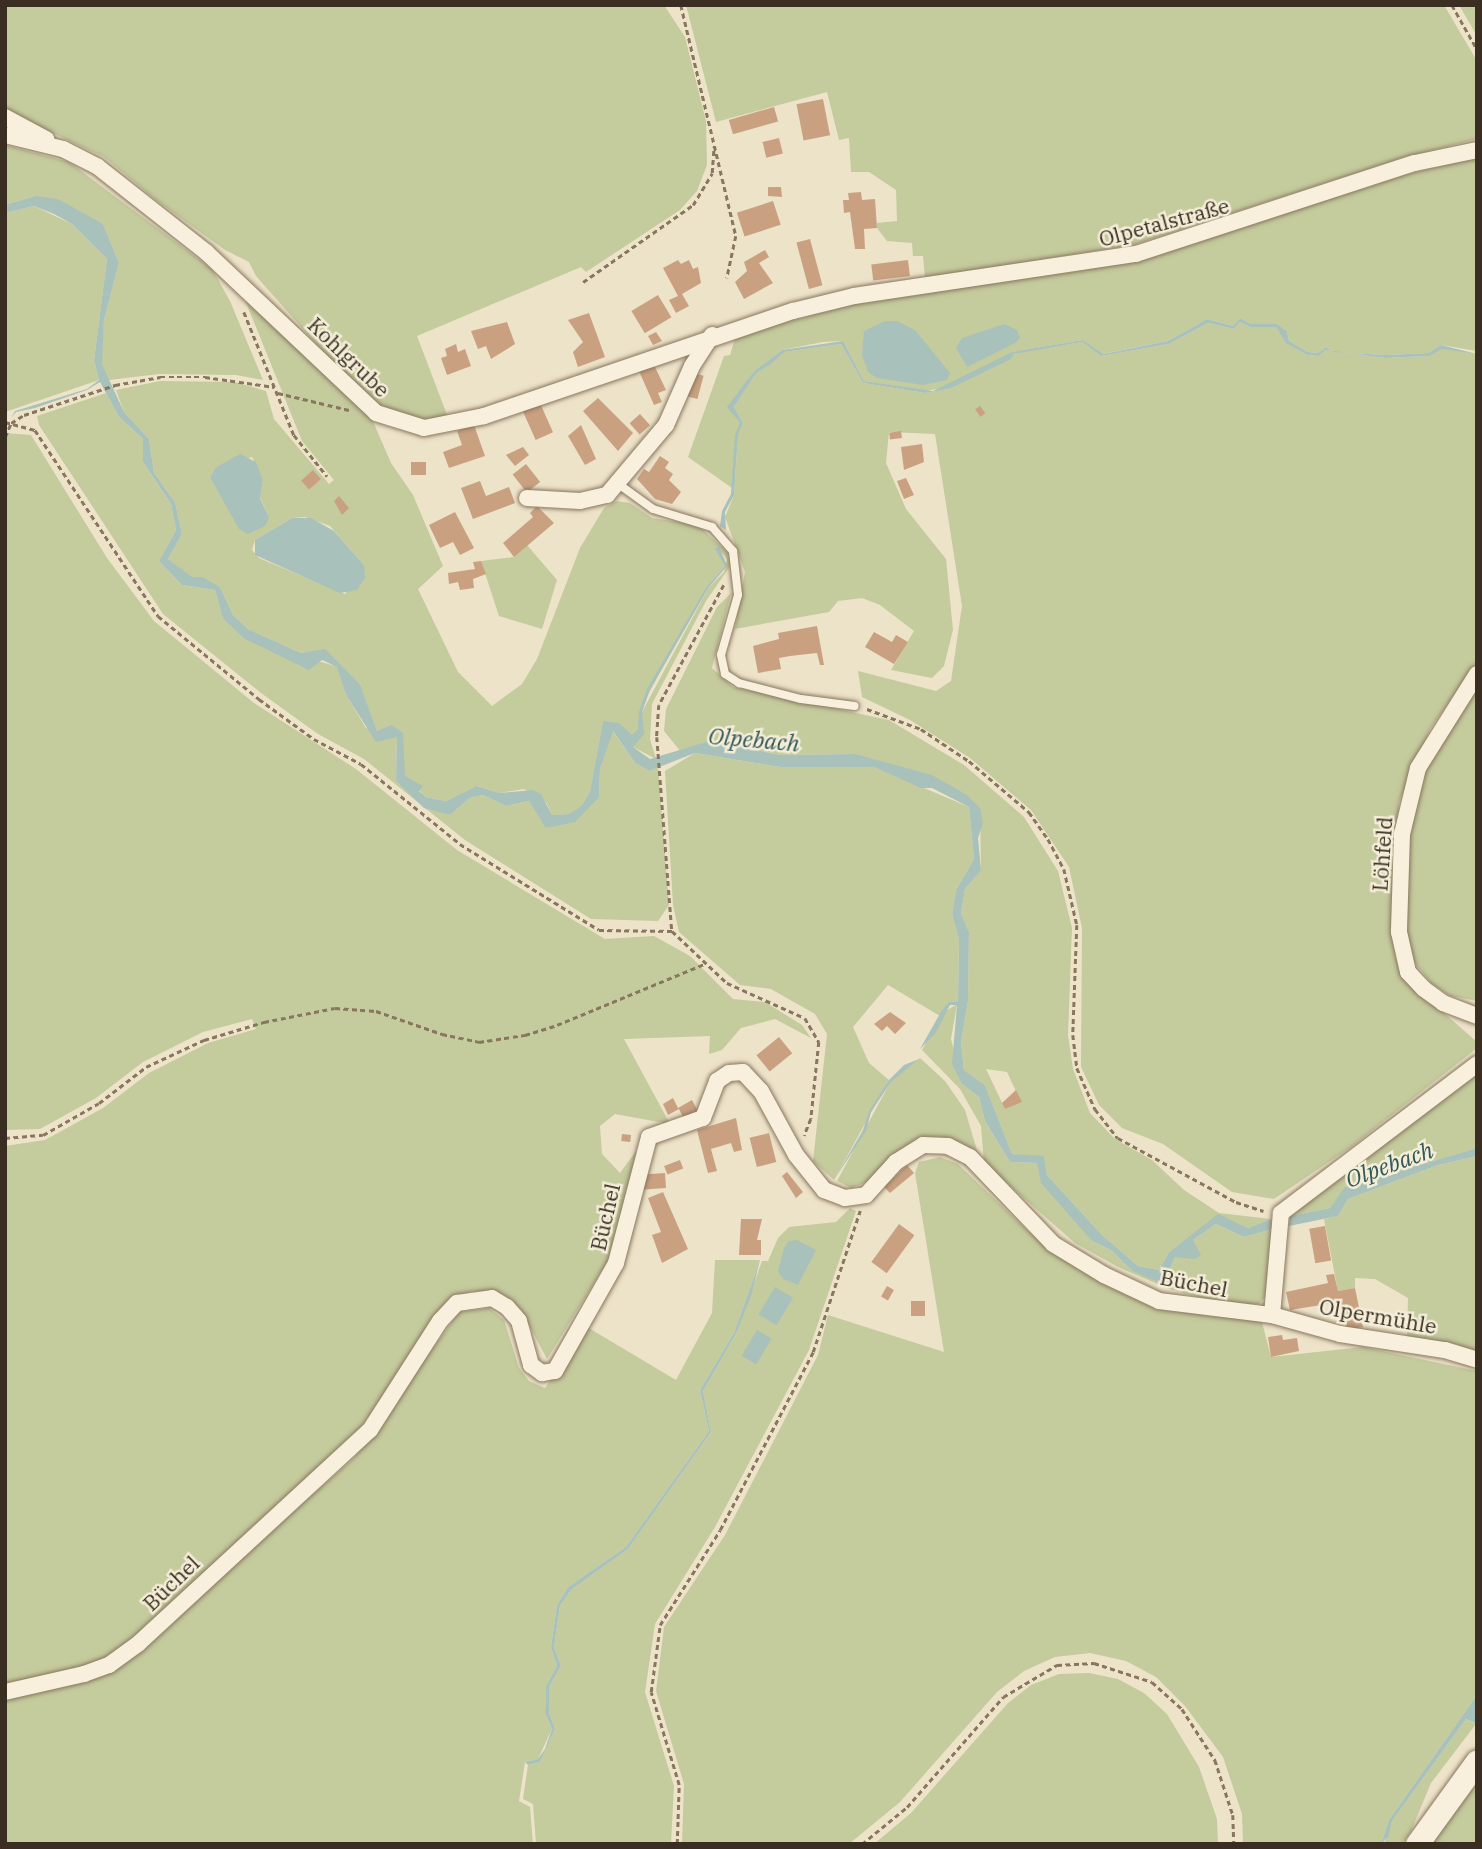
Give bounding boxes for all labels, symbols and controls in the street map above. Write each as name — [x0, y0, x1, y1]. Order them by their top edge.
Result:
street label: Olpetalstraße — [1096, 193, 1232, 251]
street label: Kohlgrube — [303, 312, 395, 402]
water label: Olpebach — [707, 721, 801, 757]
street label: Löhfeld — [1367, 816, 1397, 892]
water label: Olpebach — [1341, 1135, 1437, 1193]
street label: Büchel — [585, 1181, 625, 1253]
street label: Büchel — [1158, 1264, 1230, 1302]
street label: Olpermühle — [1317, 1293, 1439, 1339]
street label: Büchel — [138, 1550, 204, 1616]

